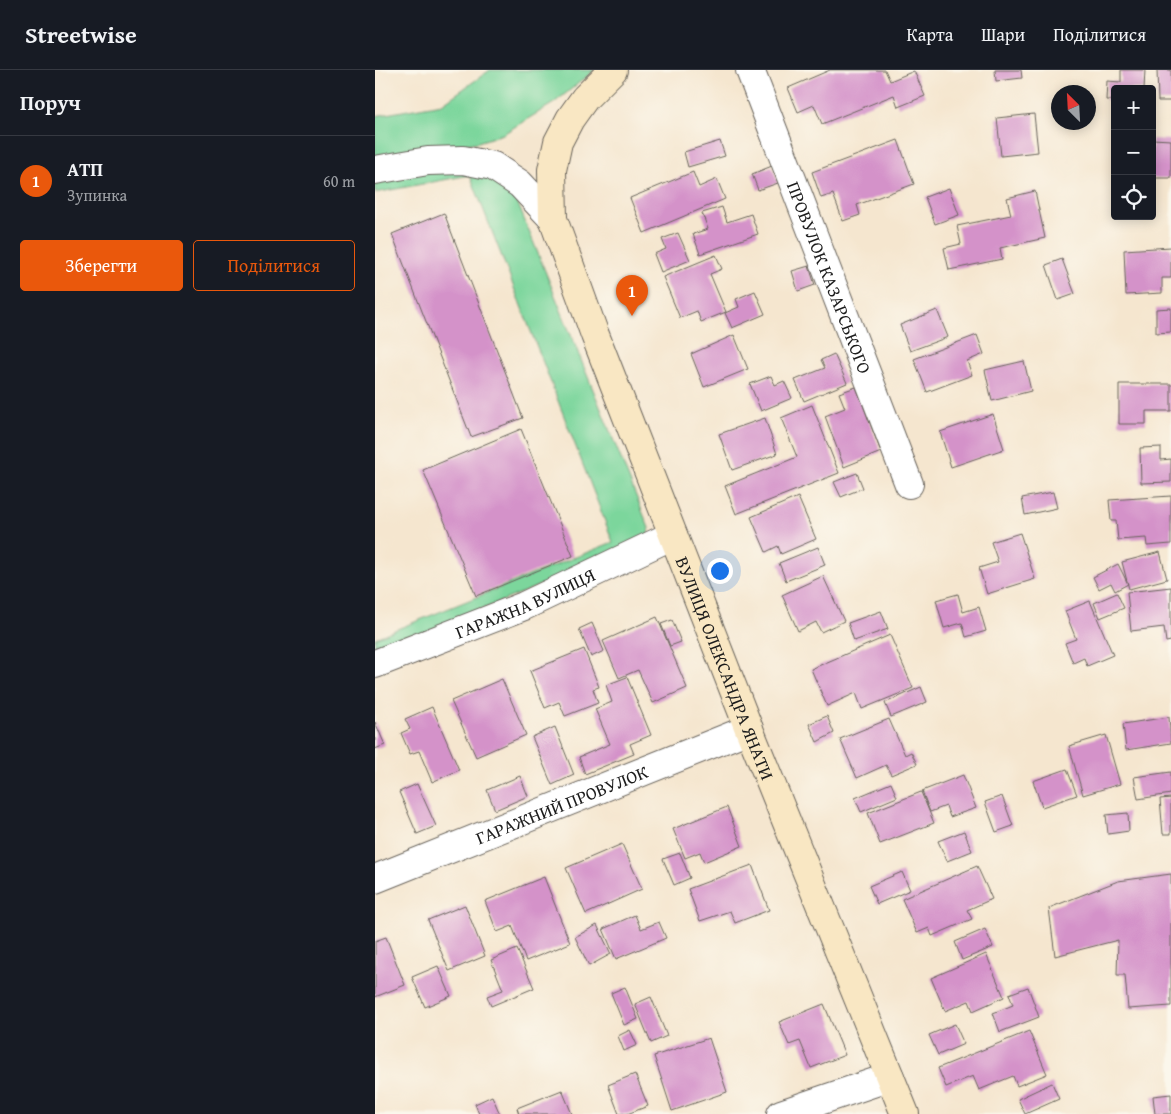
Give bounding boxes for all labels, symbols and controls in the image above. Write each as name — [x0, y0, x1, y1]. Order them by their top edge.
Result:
text: Streetwise — [25, 17, 137, 52]
text: Карта — [907, 21, 953, 48]
text: Шари — [981, 21, 1025, 48]
text: Поділитися — [1053, 21, 1146, 48]
north arrow — [1051, 85, 1096, 130]
map controls — [1111, 85, 1156, 220]
button: + — [1111, 85, 1156, 130]
text: Поруч — [20, 87, 81, 118]
button: − — [1111, 130, 1156, 175]
text: АТП — [67, 155, 103, 183]
text: 1 — [32, 169, 40, 193]
text: 60 m — [323, 169, 355, 193]
button: locate — [1111, 175, 1156, 220]
street label: ПРОВУЛОК КАЗАРСЬКОГО — [780, 177, 879, 377]
text: Зупинка — [67, 183, 127, 207]
button: Зберегти — [20, 240, 183, 291]
button: Поділитися — [193, 240, 355, 291]
pin: 1 — [616, 275, 648, 316]
street label: ВУЛИЦЯ ОЛЕКСАНДРА ЯНАТИ — [669, 552, 782, 784]
your location — [707, 558, 733, 584]
street label: ГАРАЖНА ВУЛИЦЯ — [451, 560, 600, 645]
street label: ГАРАЖНИЙ ПРОВУЛОК — [471, 758, 652, 851]

